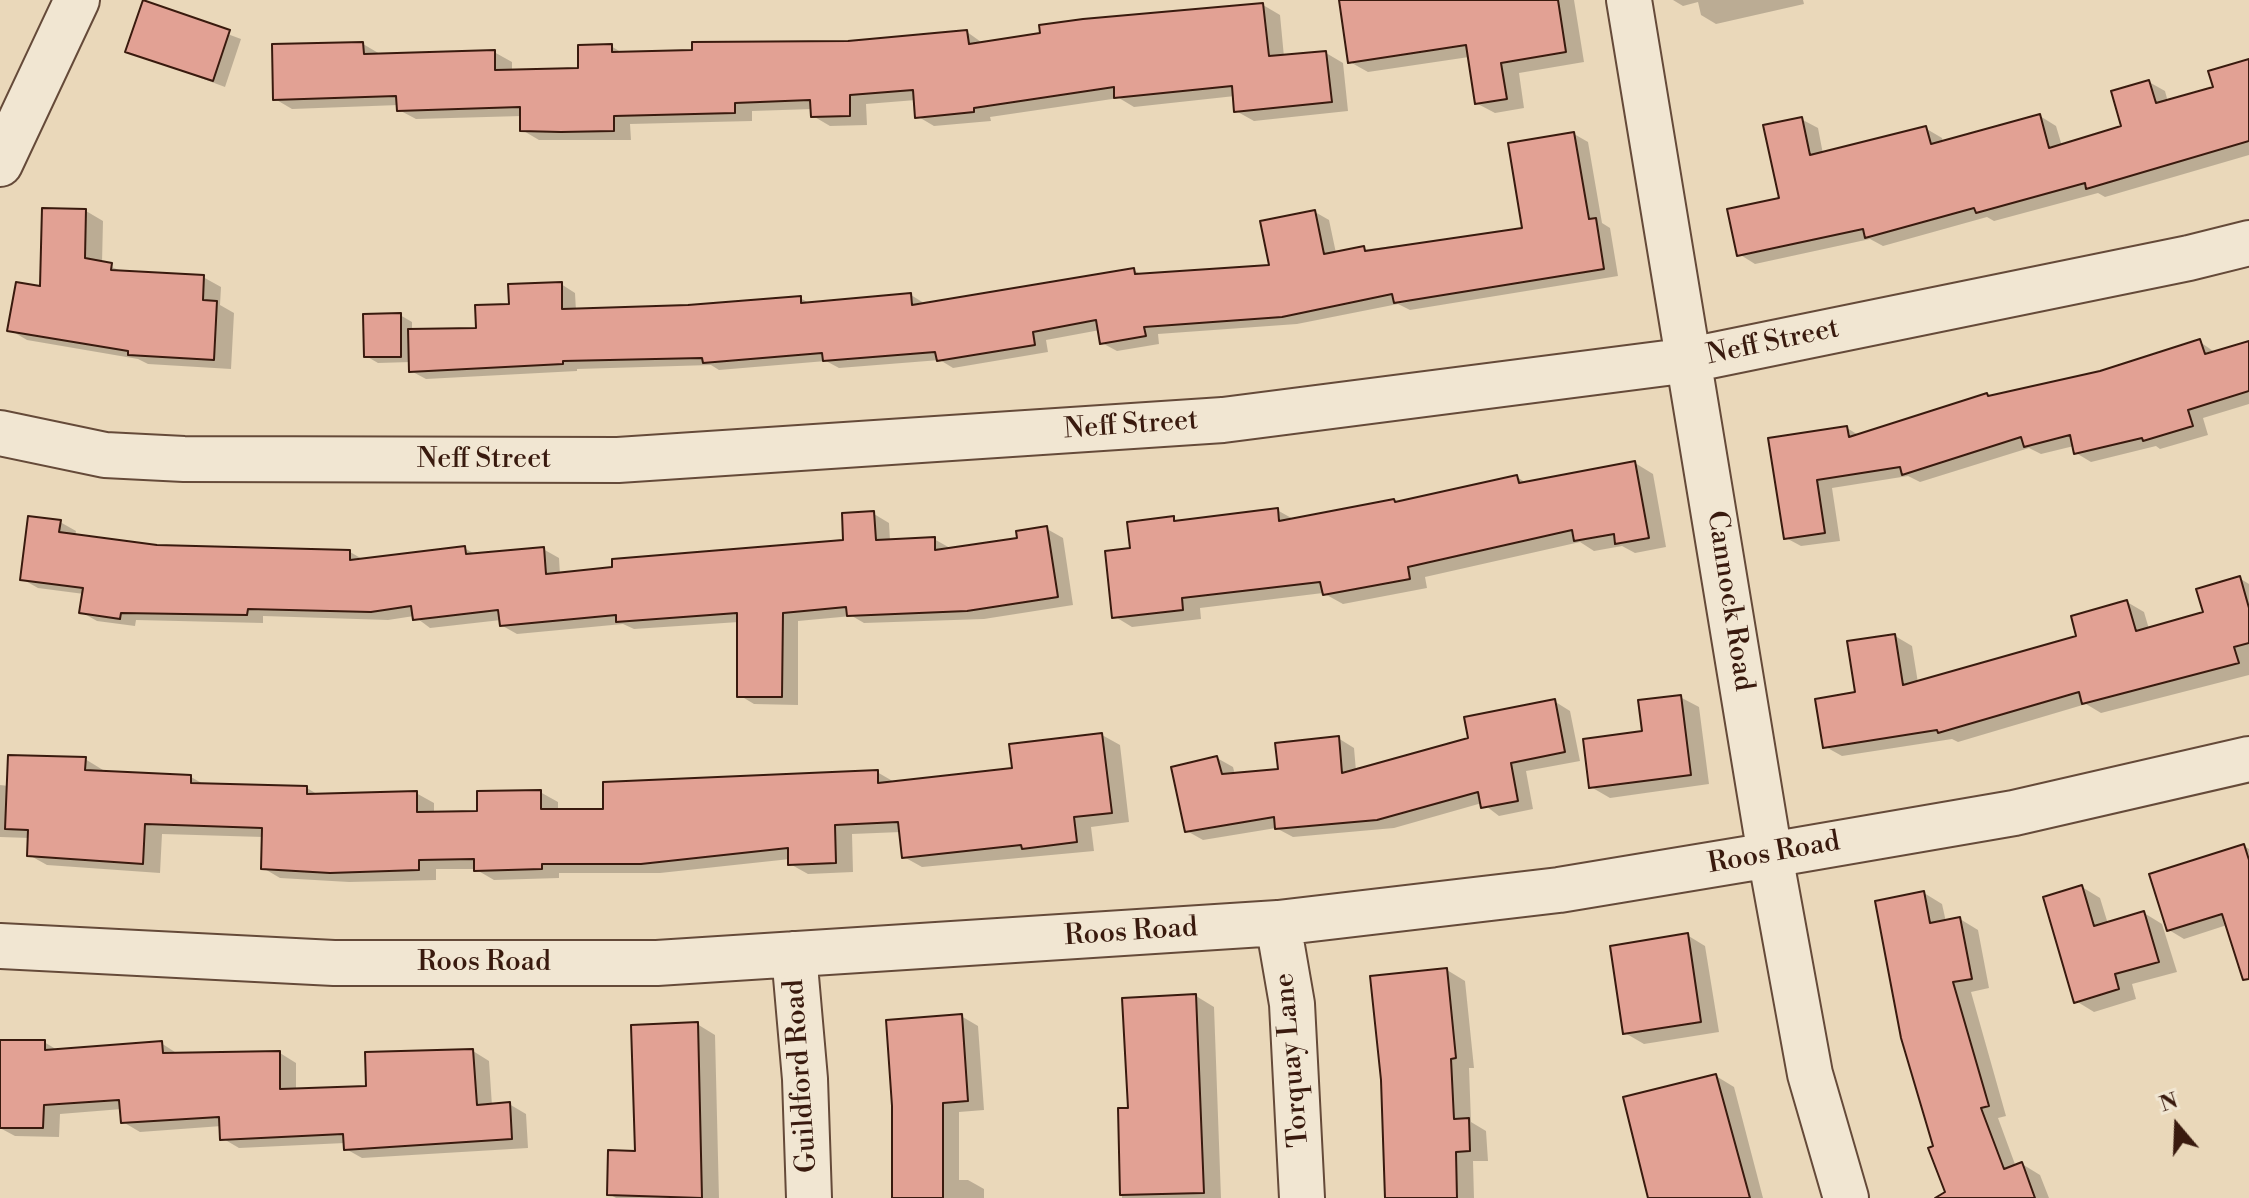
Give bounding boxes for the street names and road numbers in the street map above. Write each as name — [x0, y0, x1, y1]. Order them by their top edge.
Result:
street label: Neff Street — [1704, 313, 1842, 373]
street label: Neff Street — [1063, 405, 1199, 447]
street label: Neff Street — [417, 443, 551, 477]
street label: Cannock Road — [1698, 509, 1760, 693]
street label: Roos Road — [1705, 826, 1843, 882]
street label: Roos Road — [1063, 912, 1199, 954]
street label: Roos Road — [417, 946, 551, 980]
street label: Torquay Lane — [1269, 971, 1317, 1149]
street label: Guildford Road — [778, 978, 826, 1174]

